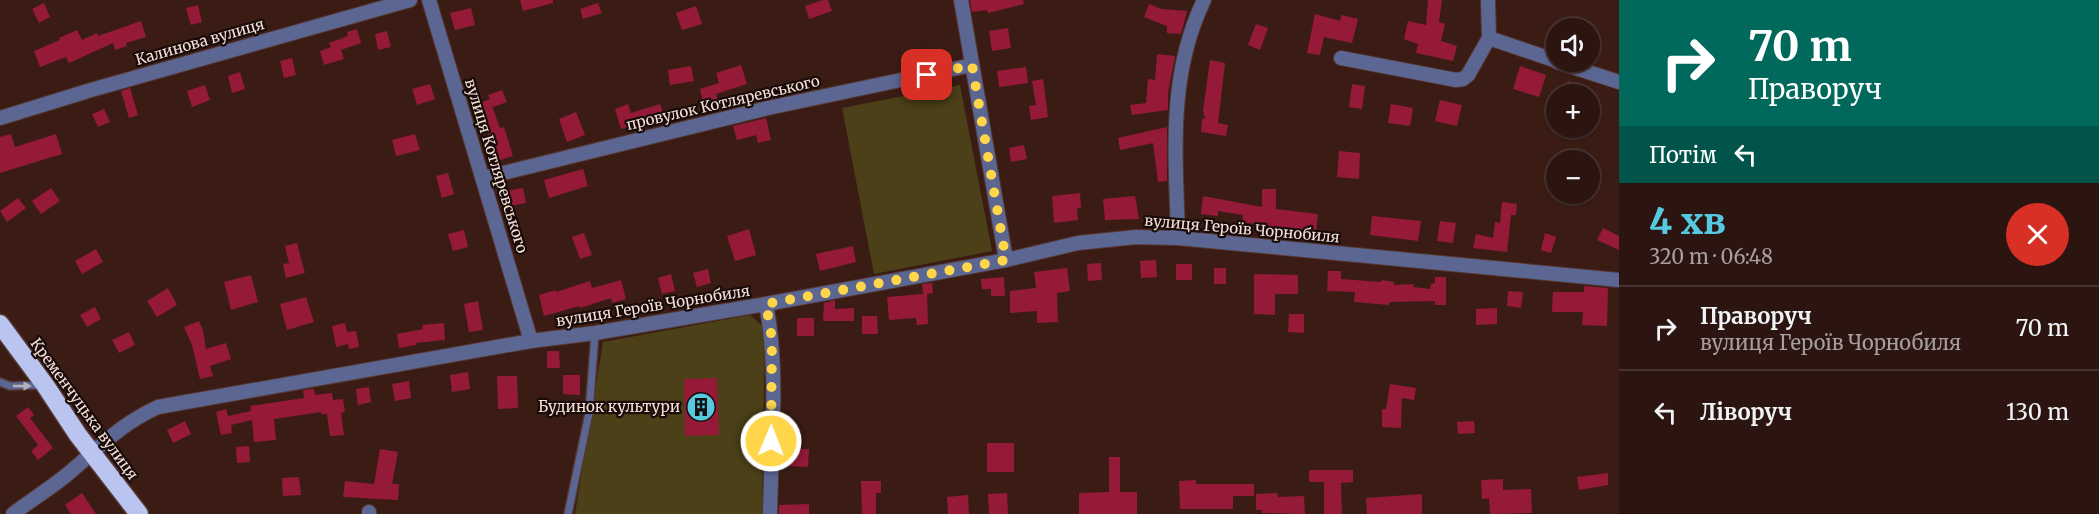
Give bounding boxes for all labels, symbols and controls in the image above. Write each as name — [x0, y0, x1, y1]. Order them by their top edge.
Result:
street label: Калинова вулиця — [133, 14, 267, 69]
map controls — [1546, 18, 1600, 204]
button: sound — [1546, 18, 1600, 72]
text: 70 m — [1748, 20, 1852, 72]
icon: right — [1649, 24, 1727, 102]
pin — [901, 49, 952, 100]
icon: arrive — [910, 58, 943, 91]
street label: провулок Котляревського — [624, 71, 822, 134]
text: Праворуч — [1748, 72, 1882, 106]
street label: вулиця Котляревського — [461, 76, 532, 255]
button: + — [1546, 84, 1600, 138]
icon: left — [1729, 138, 1762, 171]
text: Потім — [1649, 141, 1717, 169]
button: − — [1546, 150, 1600, 204]
text: 4 хв — [1649, 199, 1726, 244]
button: close — [2006, 203, 2069, 266]
street label: вулиця Героїв Чорнобиля — [1144, 211, 1340, 247]
text: 320 m · 06:48 — [1649, 244, 1773, 269]
street label: вулиця Героїв Чорнобиля — [555, 281, 751, 330]
text: Праворуч — [1700, 302, 1812, 330]
icon: right — [1649, 312, 1682, 345]
text: 70 m — [2016, 314, 2069, 342]
text: вулиця Героїв Чорнобиля — [1700, 330, 1961, 355]
street label: Кременчуцька вулиця — [27, 334, 142, 483]
one-way arrow — [12, 381, 31, 391]
building icon: Будинок культури — [685, 391, 717, 423]
icon: left — [1649, 396, 1682, 429]
place label: Будинок культури — [538, 397, 680, 416]
text: Ліворуч — [1700, 398, 1792, 426]
text: 130 m — [2006, 398, 2069, 426]
position arrow — [739, 409, 803, 473]

